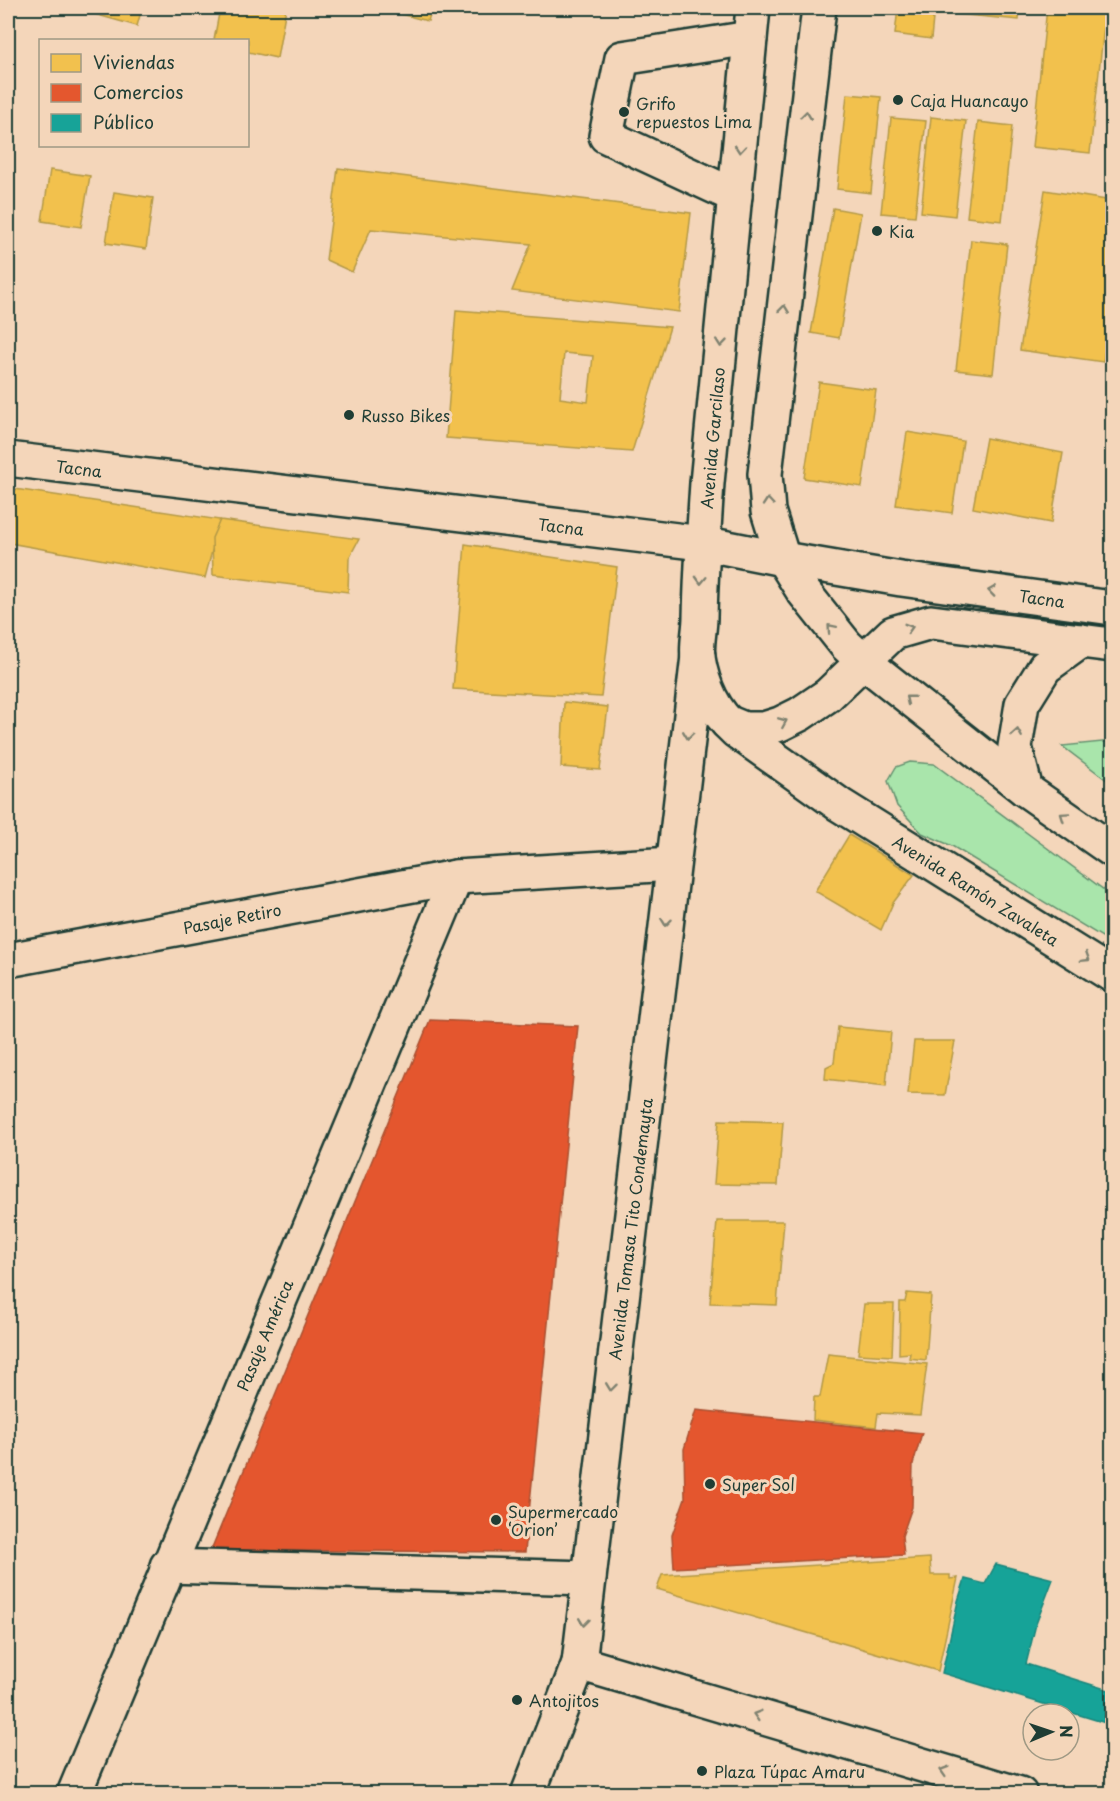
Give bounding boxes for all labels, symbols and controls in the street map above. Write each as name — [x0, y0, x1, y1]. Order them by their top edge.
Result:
legend — [39, 39, 249, 147]
text: Viviendas — [93, 48, 175, 75]
text: Comercios — [93, 78, 183, 105]
place label: Caja Huancayo — [910, 88, 1028, 112]
place label: Grifo repuestos Lima — [636, 91, 752, 133]
marker: Caja Huancayo — [891, 93, 905, 107]
marker: Grifo repuestos Lima — [617, 105, 631, 119]
text: Público — [93, 108, 154, 135]
one-way arrow — [799, 110, 812, 119]
one-way arrow — [734, 145, 747, 154]
place label: Kia — [889, 219, 914, 243]
marker: Kia — [870, 224, 884, 238]
one-way arrow — [777, 304, 790, 313]
one-way arrow — [715, 339, 727, 348]
street label: Avenida Garcilaso — [694, 366, 730, 510]
place label: Russo Bikes — [361, 403, 450, 427]
marker: Russo Bikes — [342, 408, 356, 422]
street label: Tacna — [55, 453, 103, 483]
one-way arrow — [762, 498, 775, 507]
street label: Tacna — [537, 511, 585, 541]
one-way arrow — [695, 575, 708, 584]
street label: Tacna — [1017, 583, 1067, 613]
one-way arrow — [987, 586, 997, 598]
one-way arrow — [903, 623, 914, 635]
one-way arrow — [827, 624, 838, 634]
one-way arrow — [905, 695, 916, 706]
one-way arrow — [776, 717, 787, 729]
one-way arrow — [1011, 728, 1023, 737]
one-way arrow — [683, 731, 695, 740]
one-way arrow — [1060, 812, 1071, 823]
street label: Avenida Ramón Zavaleta — [888, 829, 1064, 951]
street label: Pasaje Retiro — [181, 897, 283, 939]
one-way arrow — [660, 917, 673, 926]
one-way arrow — [1079, 951, 1090, 962]
street label: Avenida Tomasa Tito Condemayta — [602, 1097, 658, 1361]
street label: Pasaje América — [230, 1275, 299, 1395]
one-way arrow — [606, 1382, 618, 1391]
place label: Super Sol — [722, 1472, 795, 1496]
marker: Super Sol — [703, 1477, 717, 1491]
place label: Supermercado ‘Orion’ — [508, 1499, 618, 1541]
marker: Supermercado ‘Orion’ — [489, 1513, 503, 1527]
one-way arrow — [578, 1617, 590, 1627]
place label: Antojitos — [529, 1688, 599, 1712]
marker: Antojitos — [510, 1693, 524, 1707]
north arrow — [1021, 1702, 1081, 1762]
one-way arrow — [752, 1710, 763, 1722]
text: N — [1055, 1725, 1079, 1738]
place label: Plaza Túpac Amaru — [714, 1759, 865, 1783]
marker: Plaza Túpac Amaru — [695, 1764, 709, 1778]
one-way arrow — [939, 1766, 950, 1778]

